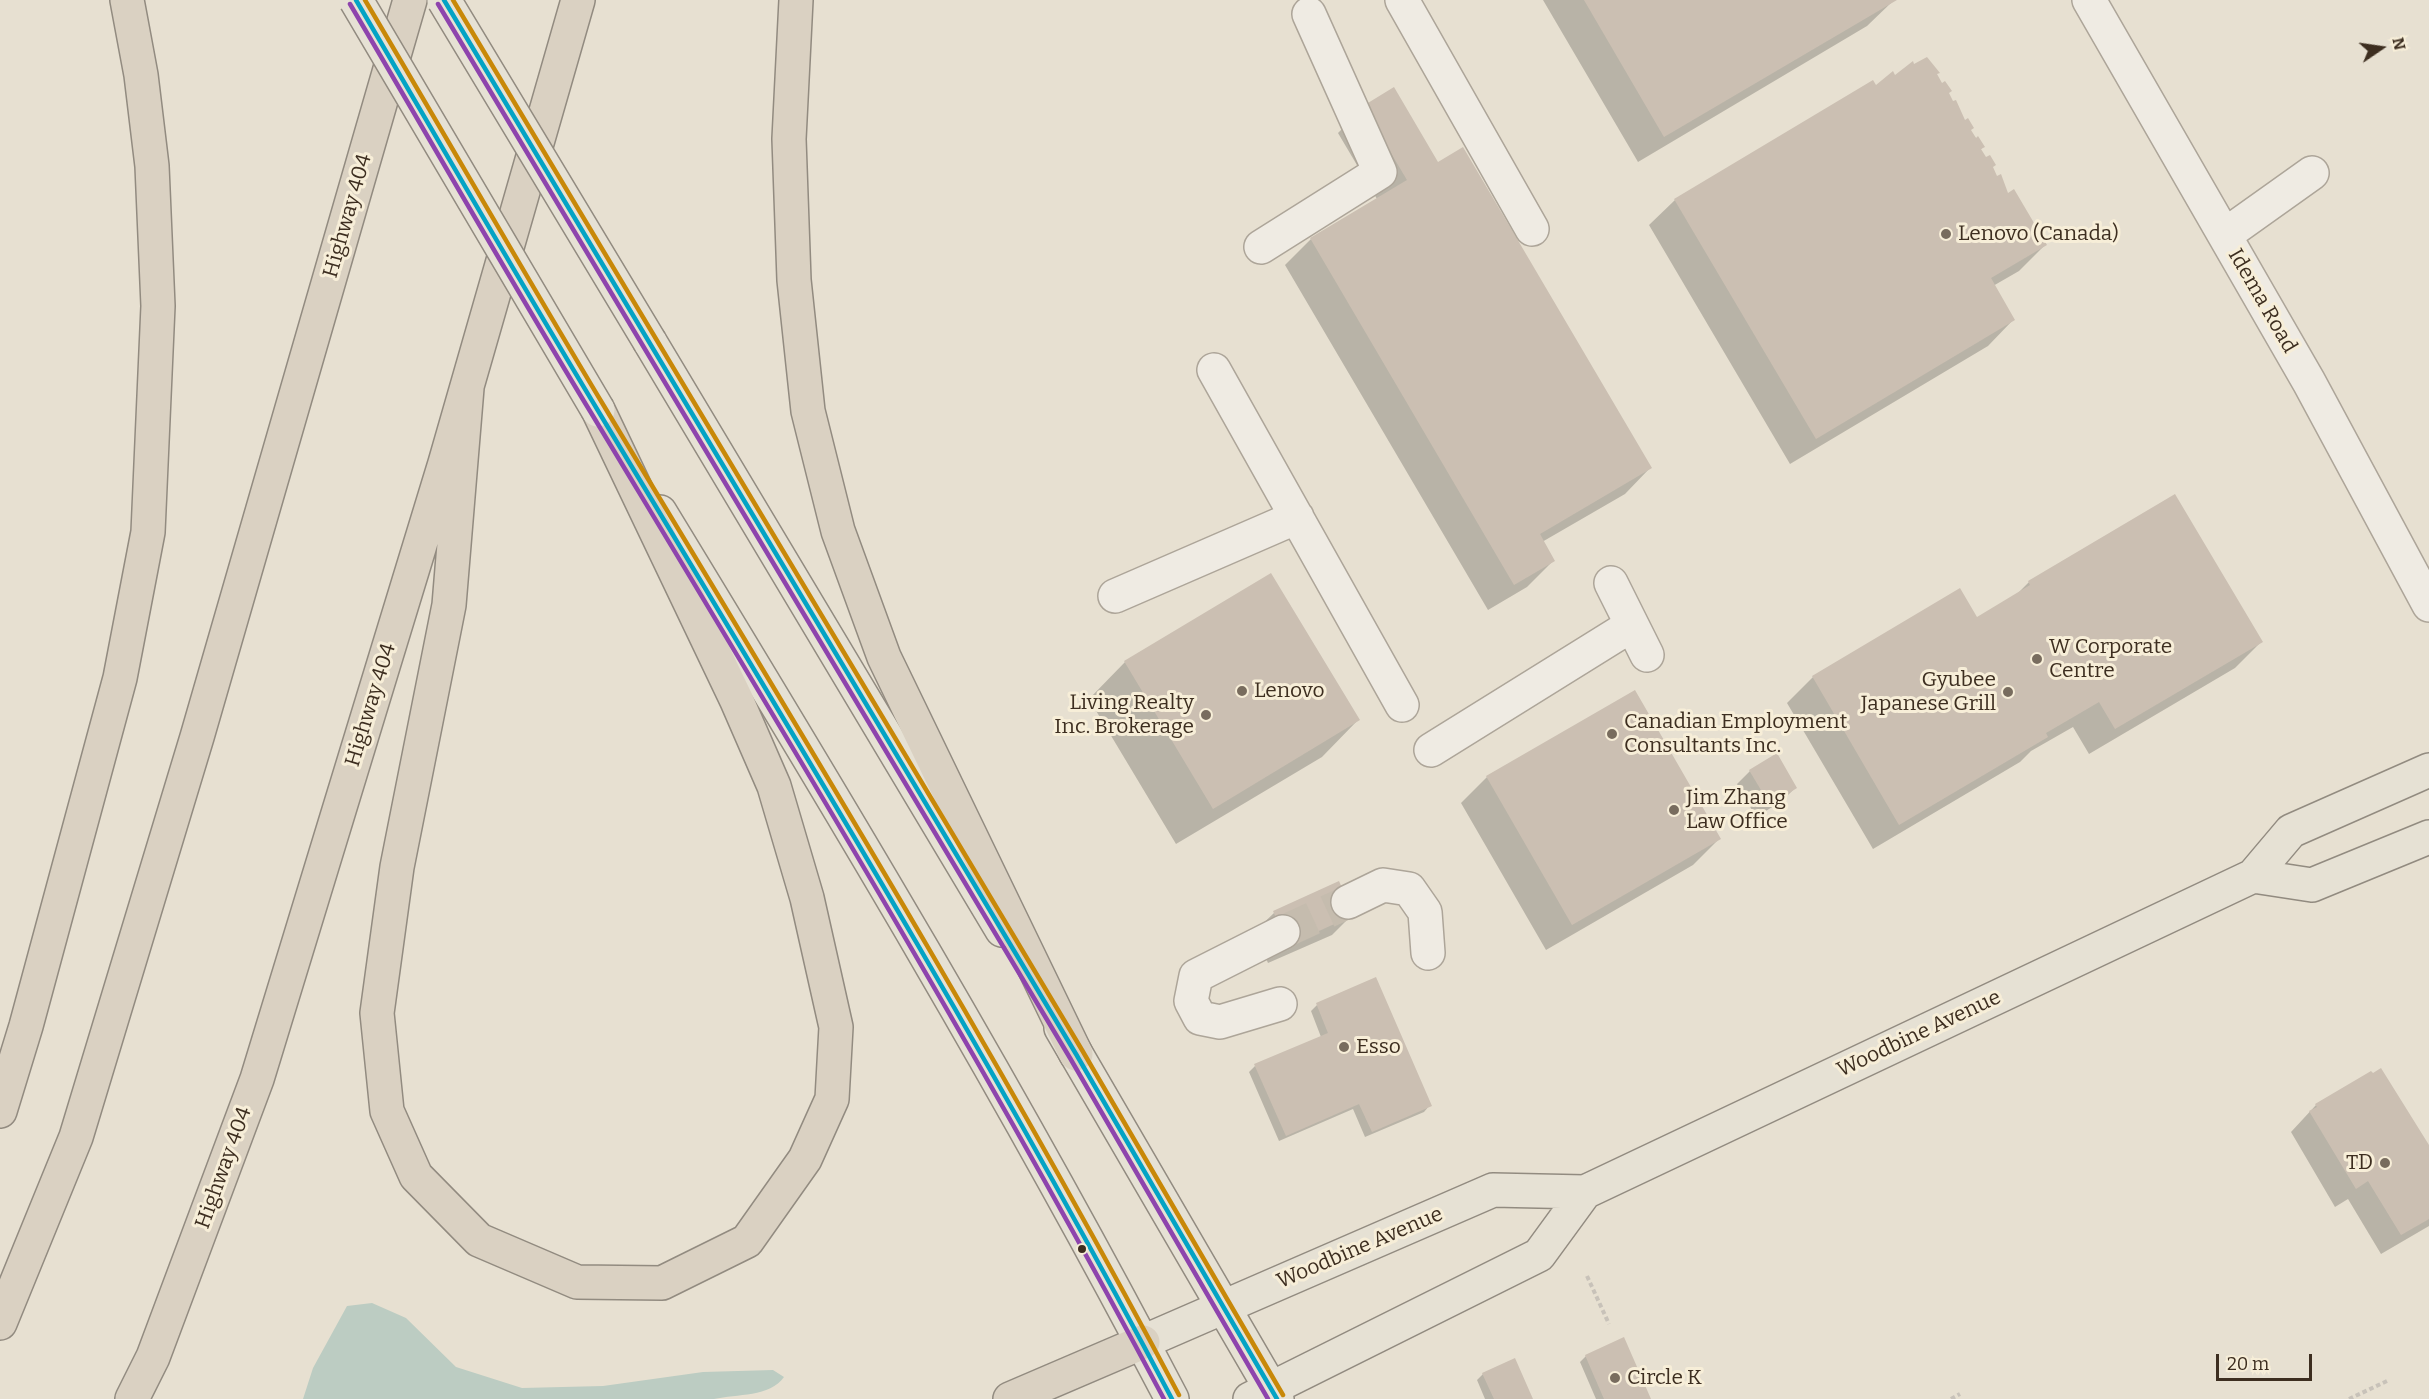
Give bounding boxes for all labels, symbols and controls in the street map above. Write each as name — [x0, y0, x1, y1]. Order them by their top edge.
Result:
north arrow — [2351, 18, 2411, 78]
text: N — [2388, 36, 2410, 52]
street label: Highway 404 — [318, 151, 378, 281]
place label: Lenovo (Canada) — [1958, 221, 2119, 247]
marker: Lenovo (Canada) — [1939, 227, 1953, 241]
street label: Idema Road — [2222, 244, 2302, 358]
place label: W Corporate Centre — [2049, 634, 2172, 684]
street label: Highway 404 — [340, 640, 402, 770]
marker: W Corporate Centre — [2030, 652, 2044, 666]
place label: Gyubee Japanese Grill — [1861, 667, 1996, 717]
place label: Lenovo — [1254, 678, 1325, 704]
marker: Lenovo — [1235, 684, 1249, 698]
marker: Gyubee Japanese Grill — [2001, 685, 2015, 699]
place label: Living Realty Inc. Brokerage — [1054, 690, 1194, 740]
marker: Living Realty Inc. Brokerage — [1199, 708, 1213, 722]
place label: Canadian Employment Consultants Inc. — [1624, 709, 1847, 759]
marker: Canadian Employment Consultants Inc. — [1605, 727, 1619, 741]
place label: Jim Zhang Law Office — [1686, 785, 1788, 835]
marker: Jim Zhang Law Office — [1667, 803, 1681, 817]
street label: Woodbine Avenue — [1833, 985, 2005, 1083]
place label: Esso — [1356, 1034, 1401, 1060]
marker: Esso — [1337, 1040, 1351, 1054]
street label: Highway 404 — [190, 1104, 258, 1232]
place label: TD — [2346, 1150, 2373, 1176]
marker: TD — [2378, 1156, 2392, 1170]
street label: Woodbine Avenue — [1273, 1202, 1447, 1294]
unlabelled marker — [1076, 1243, 1088, 1255]
scale bar — [2219, 1342, 2315, 1380]
text: 20 m — [2227, 1353, 2269, 1375]
place label: Circle K — [1627, 1365, 1702, 1391]
marker: Circle K — [1608, 1371, 1622, 1385]

